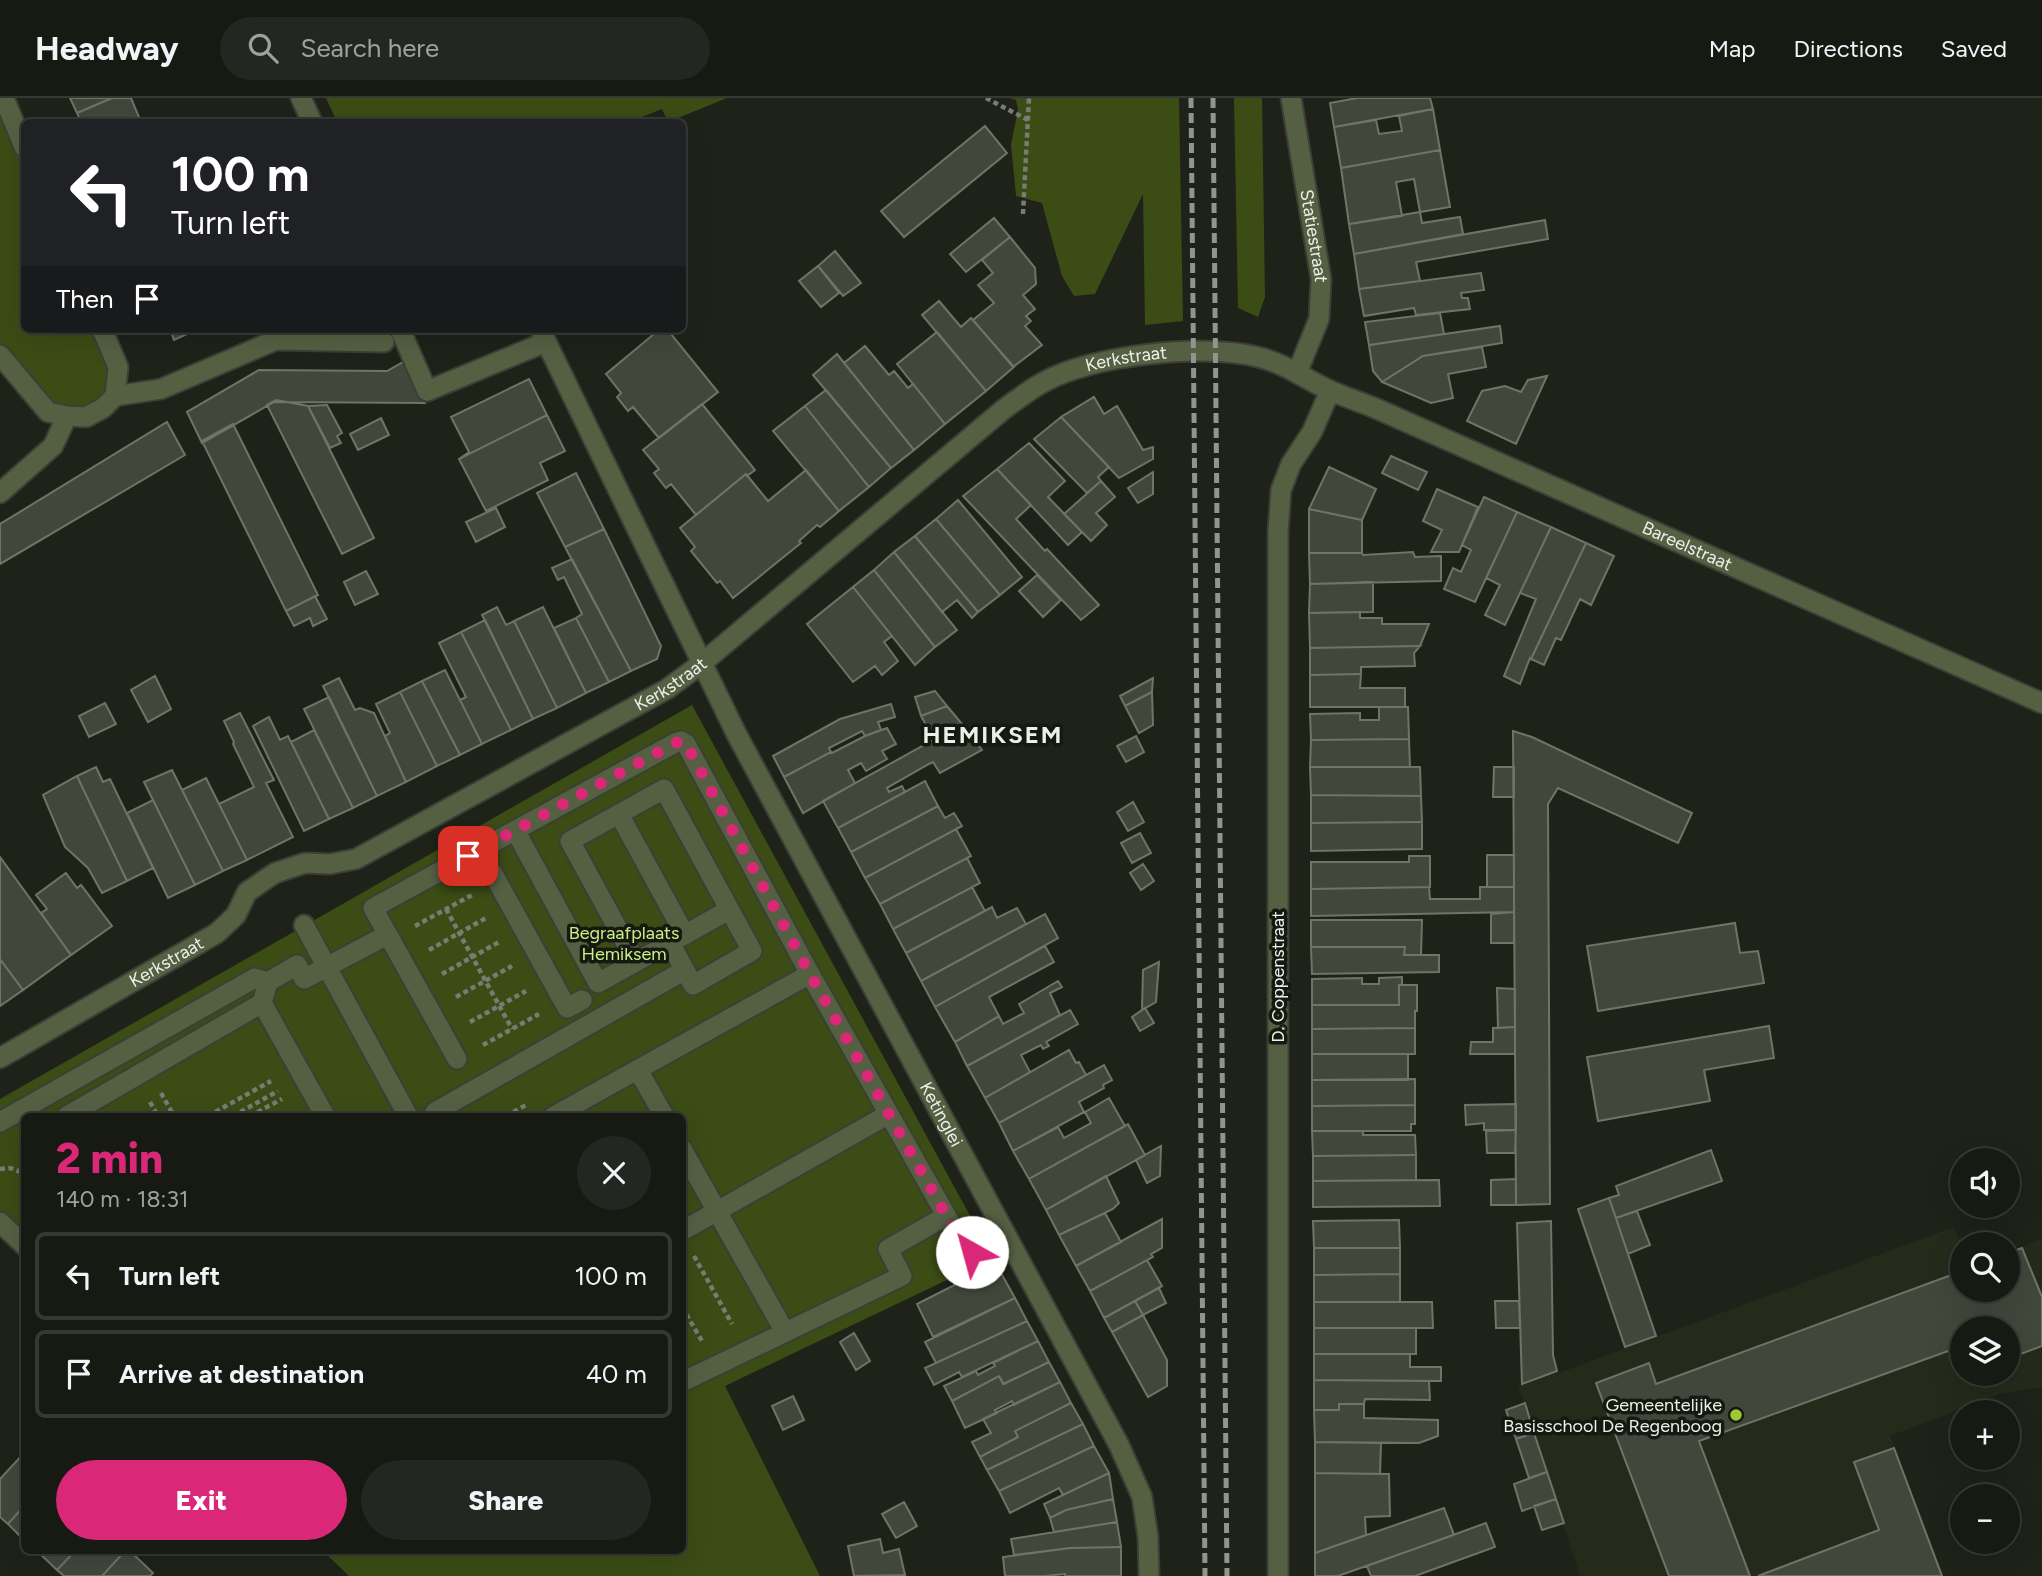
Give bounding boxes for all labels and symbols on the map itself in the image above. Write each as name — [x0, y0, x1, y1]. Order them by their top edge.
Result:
street label: Statiestraat — [1295, 188, 1332, 283]
street label: Kerkstraat — [1083, 341, 1168, 376]
street label: Bareelstraat — [1639, 516, 1736, 576]
street label: Kerkstraat — [631, 653, 712, 716]
district label: HEMIKSEM — [923, 720, 1063, 749]
pin — [438, 826, 498, 886]
street label: D. Coppenstraat — [1267, 911, 1289, 1043]
park label: Begraafplaats Hemiksem — [569, 922, 679, 965]
street label: Kerkstraat — [125, 932, 208, 992]
street label: Ketinglei — [915, 1078, 967, 1150]
position arrow — [935, 1215, 1009, 1289]
place label: Gemeentelijke Basisschool De Regenboog — [1503, 1394, 1722, 1437]
marker: Gemeentelijke Basisschool De Regenboog — [1728, 1407, 1744, 1423]

